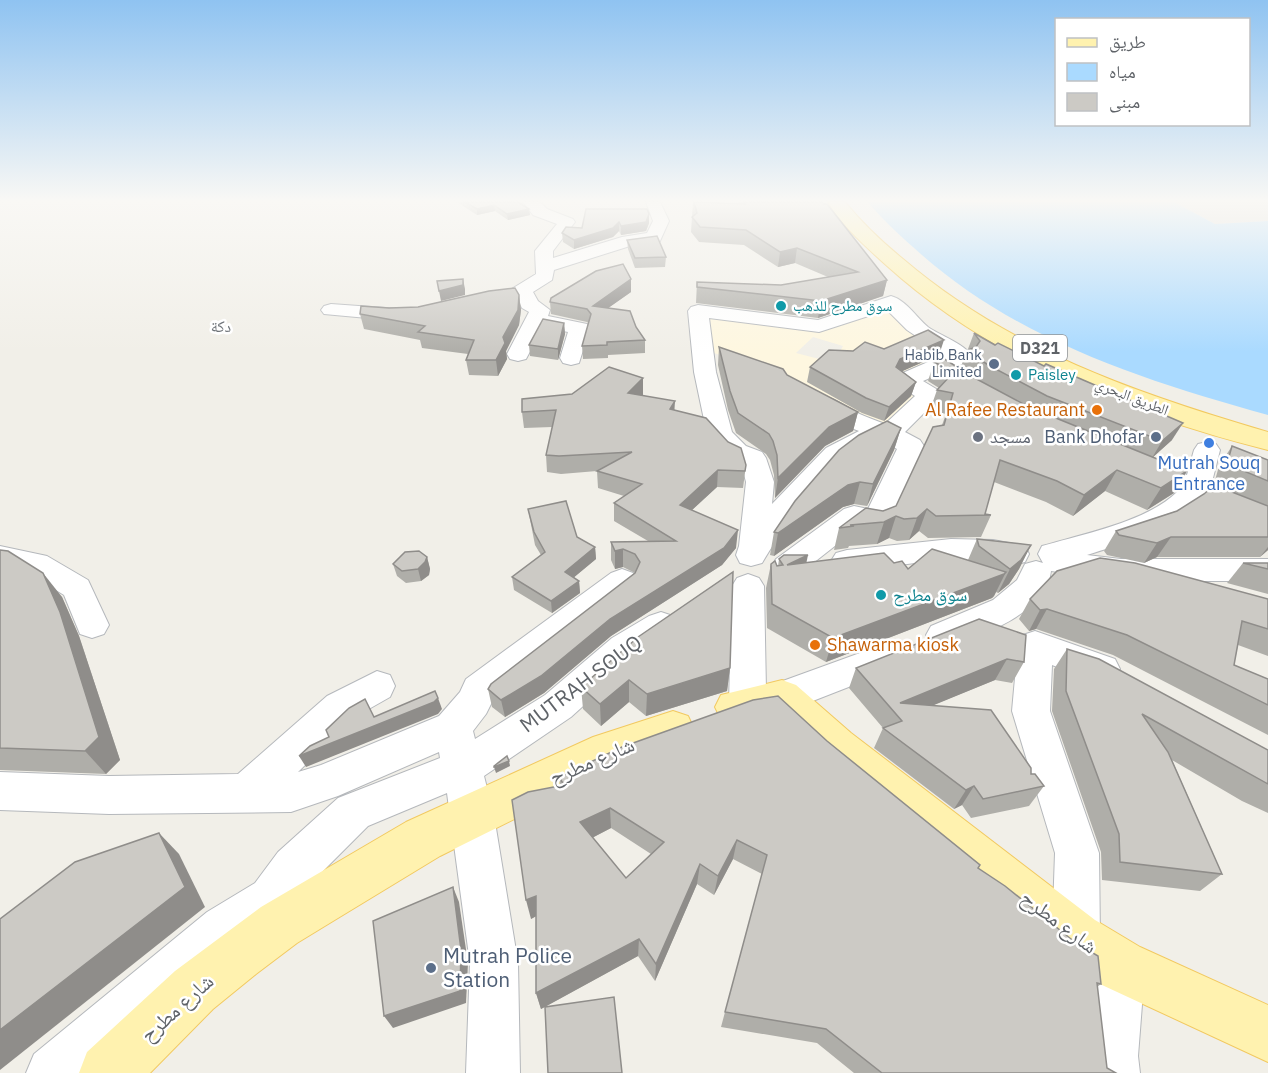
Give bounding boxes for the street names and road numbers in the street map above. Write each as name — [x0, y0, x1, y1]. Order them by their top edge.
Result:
road number: D321 — [1013, 335, 1067, 361]
street label: الطريق البحري — [1092, 374, 1172, 422]
street label: MUTRAH SOUQ — [514, 628, 647, 738]
street label: شارع مطرح — [545, 730, 638, 790]
street label: شارع مطرح — [1015, 883, 1104, 959]
street label: شارع مطرح — [134, 967, 219, 1048]

